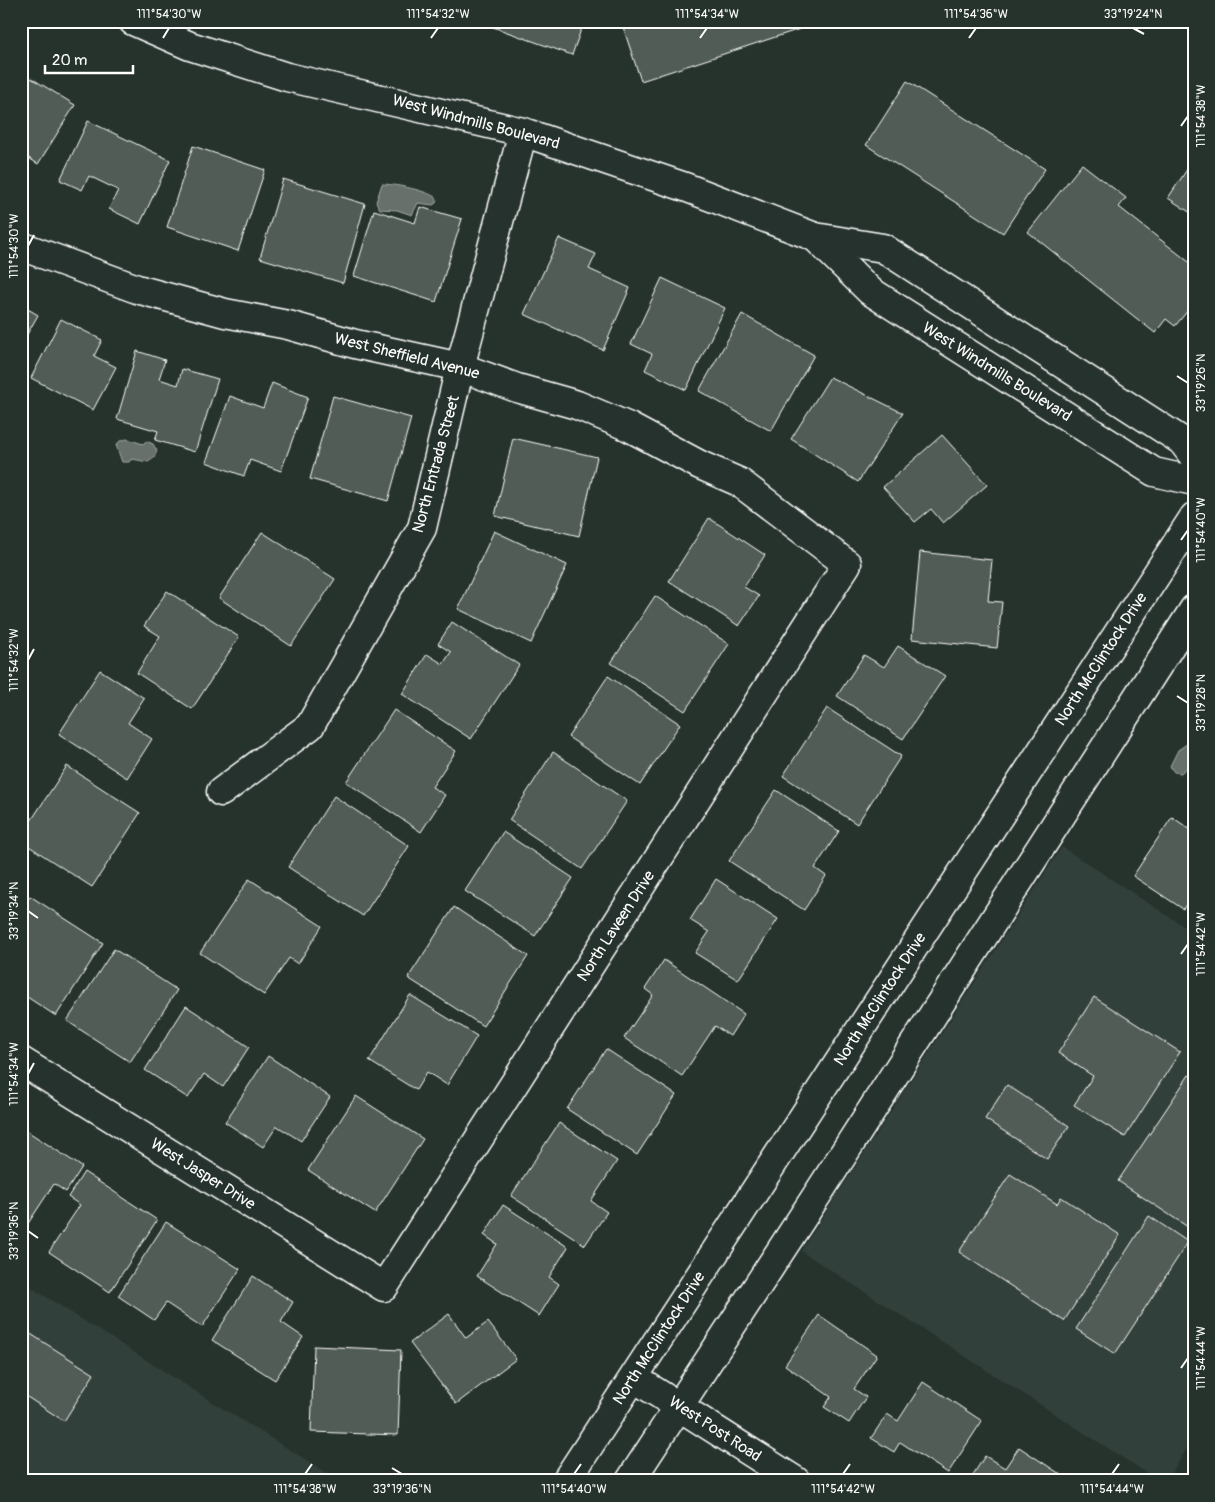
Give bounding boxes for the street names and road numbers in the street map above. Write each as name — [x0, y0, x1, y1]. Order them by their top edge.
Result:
street label: West Windmills Boulevard — [390, 90, 562, 154]
street label: West Windmills Boulevard — [919, 318, 1075, 426]
street label: West Sheffield Avenue — [332, 328, 482, 384]
street label: North Entrada Street — [408, 393, 464, 535]
street label: North McClintock Drive — [1050, 588, 1152, 729]
street label: North Laveen Drive — [573, 867, 659, 985]
street label: North McClintock Drive — [829, 928, 931, 1069]
street label: West Jasper Drive — [147, 1134, 259, 1214]
street label: North McClintock Drive — [608, 1267, 710, 1408]
street label: West Post Road — [665, 1392, 765, 1466]

